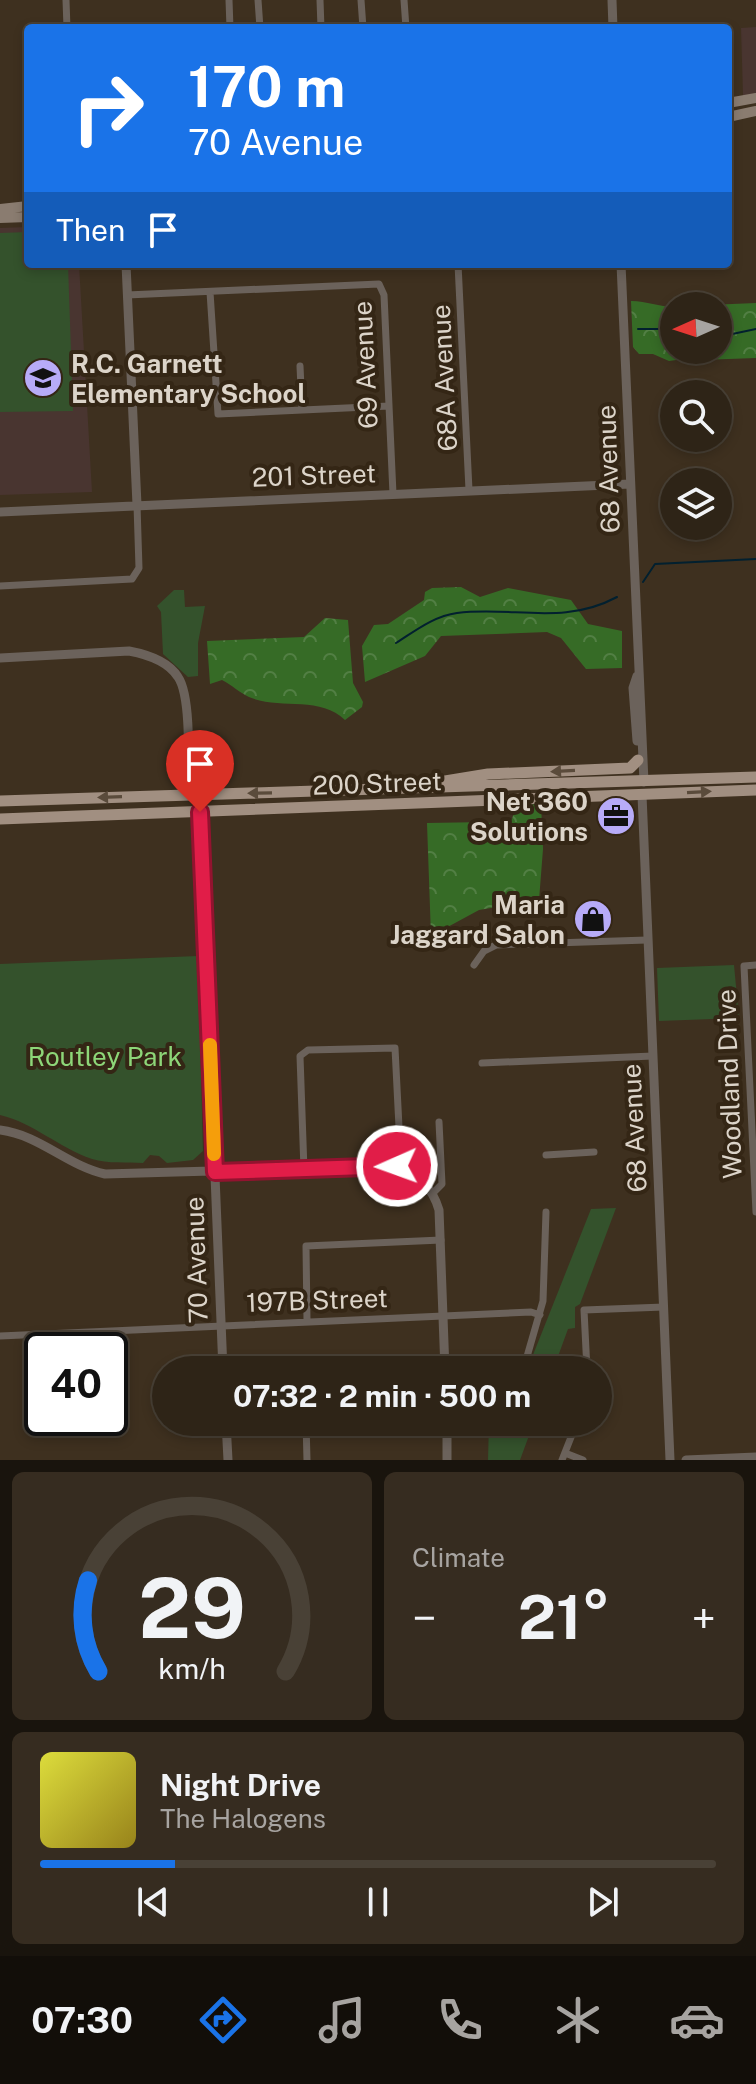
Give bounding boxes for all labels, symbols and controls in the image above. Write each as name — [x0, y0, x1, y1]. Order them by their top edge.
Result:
text: 170 m — [188, 54, 345, 120]
icon: right — [56, 56, 160, 160]
text: 70 Avenue — [188, 121, 363, 163]
icon: arrive — [141, 208, 185, 252]
text: Then — [56, 212, 125, 248]
north arrow — [660, 292, 732, 364]
map controls — [660, 292, 732, 540]
street label: 69 Avenue — [346, 300, 384, 430]
street label: 68A Avenue — [425, 304, 463, 452]
place label: R.C. Garnett Elementary School — [71, 348, 306, 409]
school or university icon: R.C. Garnett Elementary School — [22, 357, 64, 399]
button: search — [660, 380, 732, 452]
street label: 68 Avenue — [590, 404, 626, 534]
street label: 201 Street — [251, 457, 377, 493]
button: layers — [660, 468, 732, 540]
pin — [166, 730, 234, 812]
icon: arrive — [178, 742, 222, 786]
one-way arrow — [550, 764, 575, 777]
street label: 200 Street — [312, 765, 442, 801]
one-way arrow — [247, 786, 272, 799]
place label: Net 360 Solutions — [470, 786, 588, 847]
one-way arrow — [687, 786, 712, 799]
one-way arrow — [97, 791, 122, 804]
office icon: Net 360 Solutions — [595, 795, 637, 837]
place label: Maria Jaggard Salon — [390, 889, 565, 950]
shop icon: Maria Jaggard Salon — [572, 898, 614, 940]
street label: Woodland Drive — [710, 989, 748, 1179]
park label: Routley Park — [28, 1041, 182, 1072]
street label: 68 Avenue — [615, 1063, 653, 1193]
position arrow — [355, 1124, 439, 1208]
street label: 70 Avenue — [178, 1196, 214, 1324]
street label: 197B Street — [246, 1282, 388, 1318]
speed limit sign: 40 — [24, 1332, 128, 1436]
text: 07:32 · 2 min · 500 m — [233, 1378, 531, 1414]
text: Climate — [412, 1542, 505, 1573]
text: 29 — [138, 1559, 246, 1657]
text: 21° — [518, 1582, 610, 1653]
text: − — [412, 1592, 436, 1644]
text: + — [692, 1592, 716, 1644]
text: km/h — [158, 1652, 226, 1685]
text: Night Drive — [160, 1767, 321, 1803]
text: The Halogens — [160, 1803, 326, 1834]
icon: previous — [131, 1880, 175, 1924]
icon: pause — [356, 1880, 400, 1924]
icon: next — [581, 1880, 625, 1924]
icon: directions — [195, 1992, 251, 2048]
icon: music — [314, 1992, 370, 2048]
icon: phone — [432, 1992, 488, 2048]
icon: climate — [550, 1992, 606, 2048]
icon: car — [669, 1992, 725, 2048]
text: 07:30 — [31, 1999, 133, 2041]

